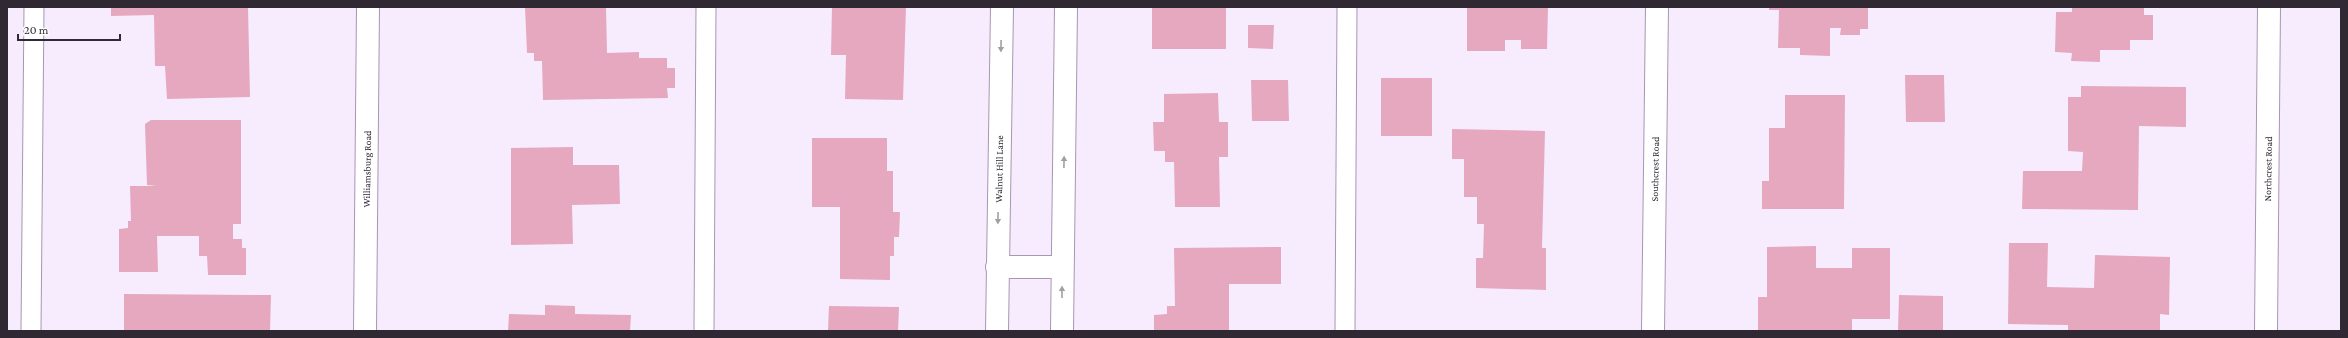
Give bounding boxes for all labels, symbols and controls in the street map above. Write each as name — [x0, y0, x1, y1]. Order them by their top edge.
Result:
scale bar — [18, 16, 120, 42]
text: 20 m — [24, 23, 49, 37]
one-way arrow — [998, 40, 1004, 53]
street label: Williamsburg Road — [361, 130, 373, 208]
street label: Walnut Hill Lane — [993, 135, 1005, 203]
street label: Southcrest Road — [1649, 136, 1661, 202]
street label: Northcrest Road — [2262, 136, 2274, 202]
one-way arrow — [1061, 155, 1067, 168]
one-way arrow — [995, 212, 1001, 225]
one-way arrow — [1059, 285, 1065, 298]

